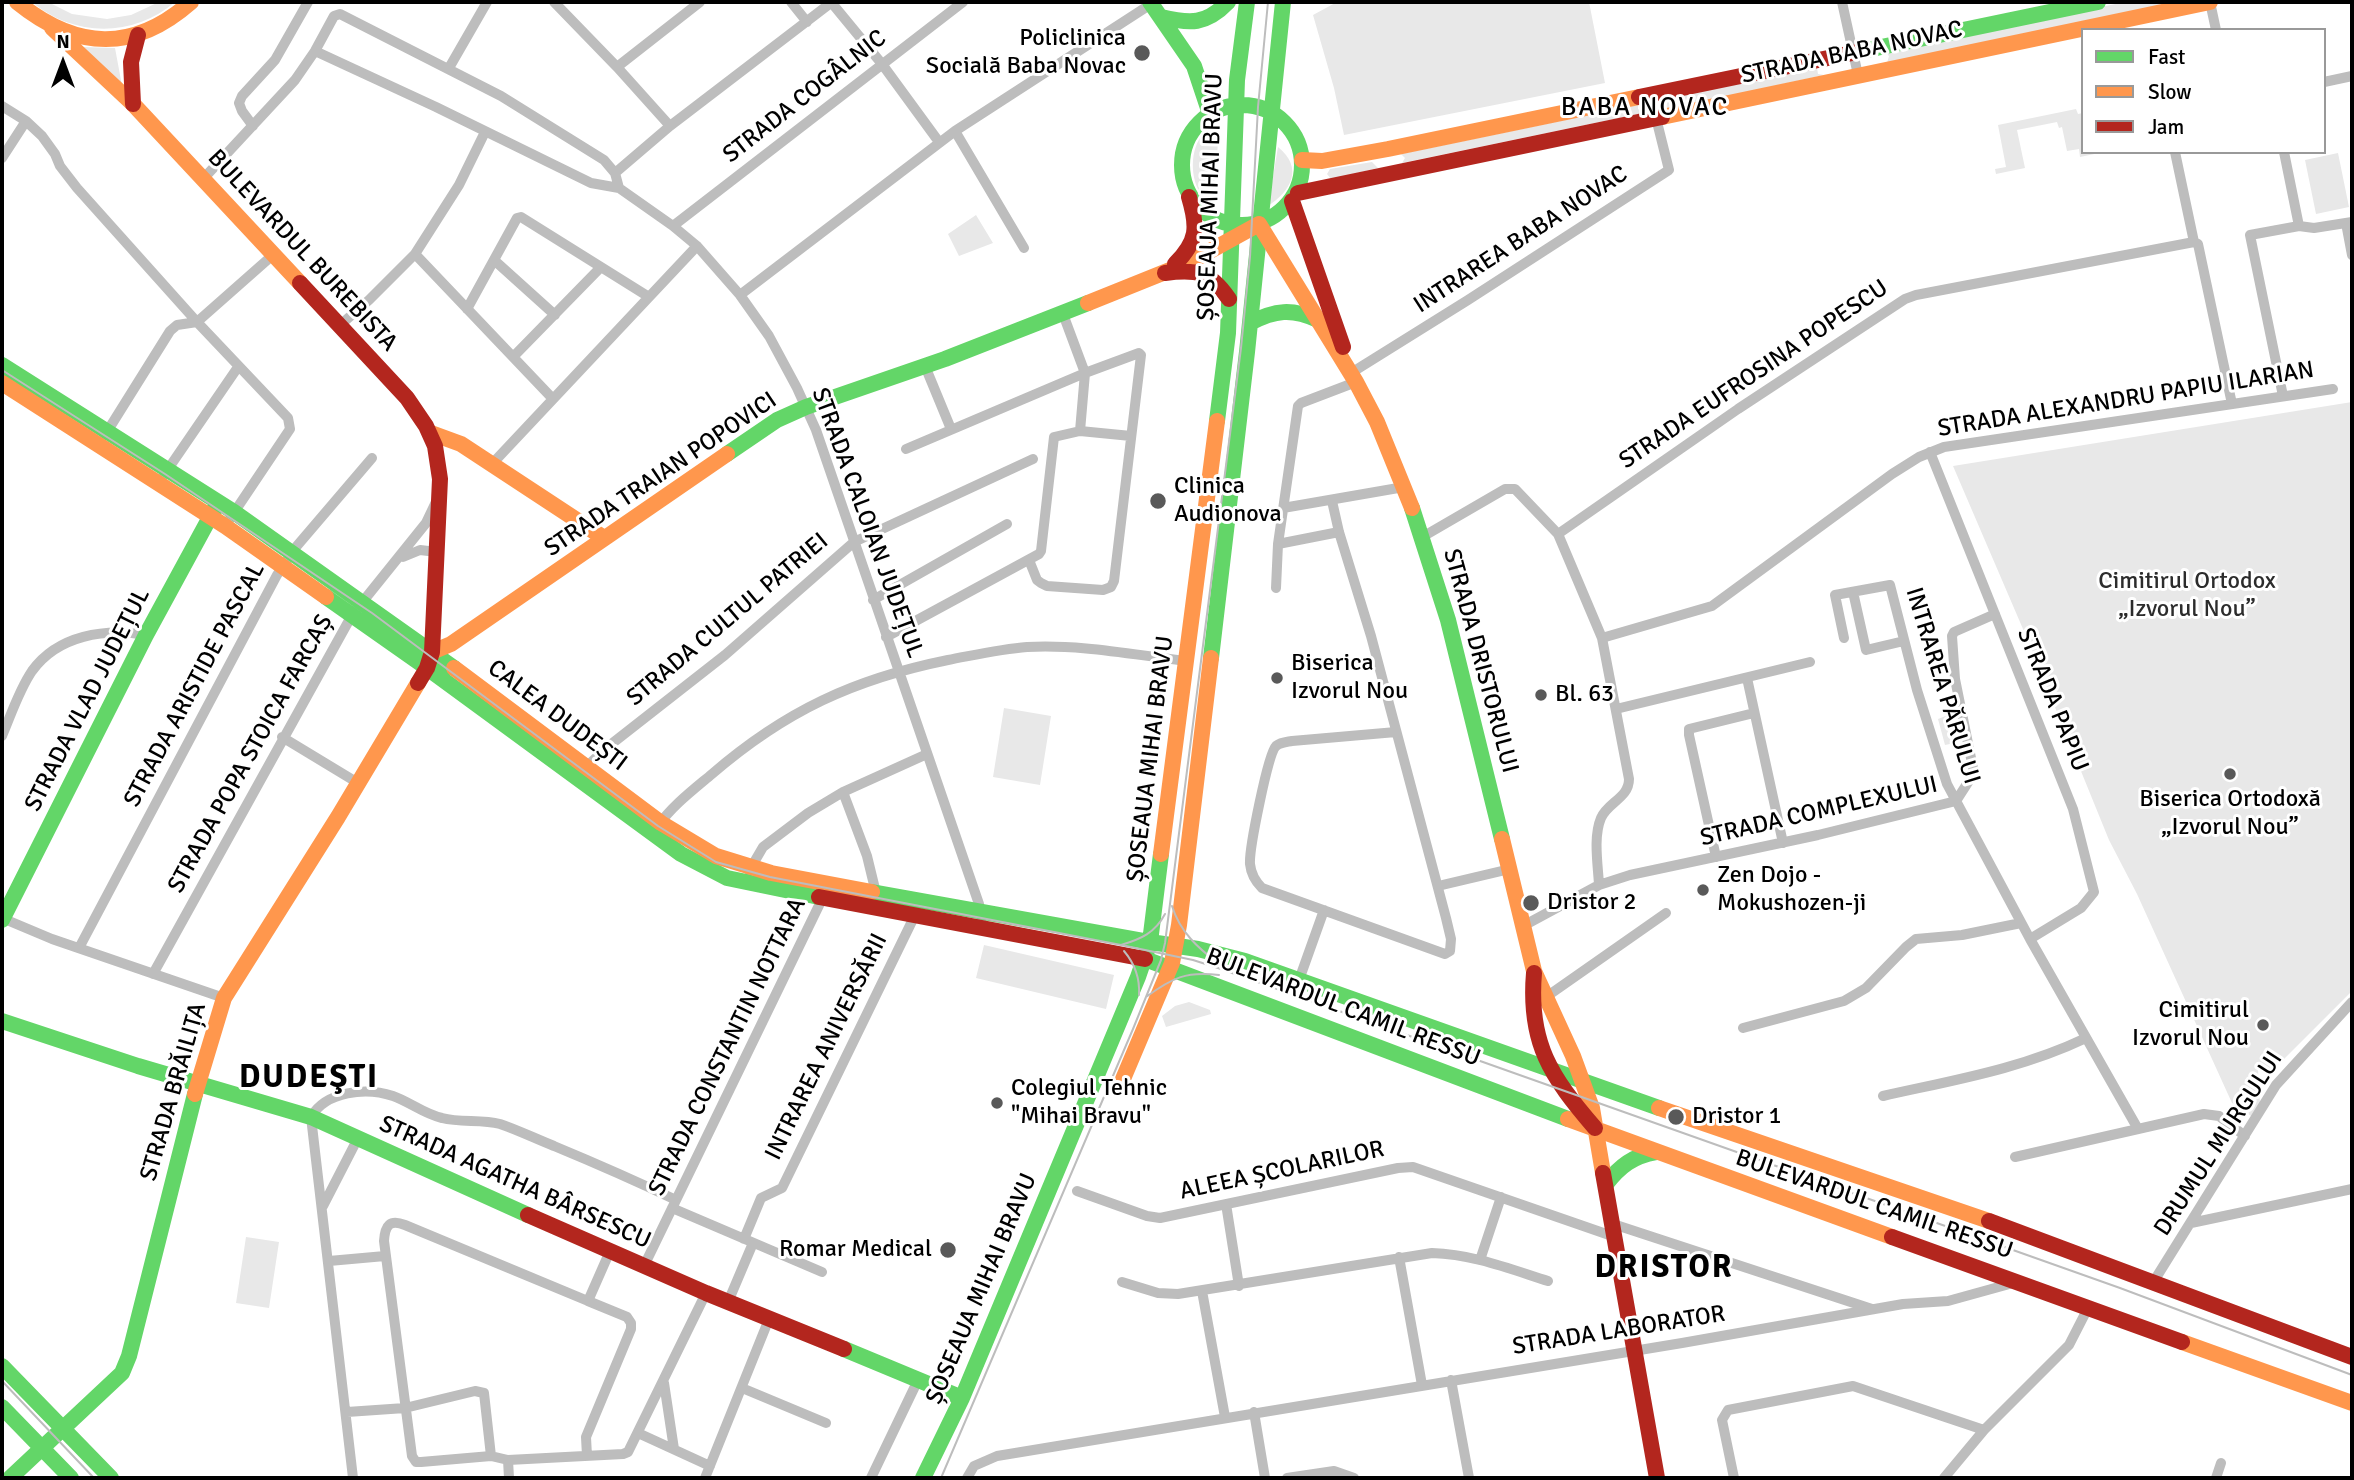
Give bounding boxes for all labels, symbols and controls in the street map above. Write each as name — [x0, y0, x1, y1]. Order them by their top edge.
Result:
street label: STRADA BABA NOVAC — [1739, 15, 1965, 91]
street label: STRADA COGÂLNIC — [718, 24, 892, 170]
place label: Policlinica Socială Baba Novac — [926, 25, 1126, 81]
north arrow — [28, 28, 98, 98]
legend — [2081, 28, 2326, 154]
text: N — [56, 30, 70, 54]
marker: Policlinica Socială Baba Novac — [1132, 43, 1152, 63]
text: Fast — [2148, 44, 2185, 70]
street label: ȘOSEAUA MIHAI BRAVU — [1192, 73, 1230, 321]
text: Slow — [2148, 79, 2192, 105]
district label: BABA NOVAC — [1562, 92, 1728, 124]
text: Jam — [2148, 114, 2184, 140]
street label: BULEVARDUL BUREBISTA — [201, 144, 403, 358]
street label: INTRAREA BABA NOVAC — [1409, 160, 1633, 320]
street label: STRADA EUFROSINA POPESCU — [1614, 274, 1894, 476]
street label: STRADA ALEXANDRU PAPIU ILARIAN — [1936, 356, 2316, 444]
street label: STRADA CALOIAN JUDEȚUL — [805, 384, 929, 662]
street label: STRADA TRAIAN POPOVICI — [539, 386, 783, 564]
place label: Clinica Audionova — [1174, 473, 1282, 529]
marker: Clinica Audionova — [1148, 491, 1168, 511]
street label: STRADA CULTUL PATRIEI — [621, 527, 835, 713]
street label: STRADA DRISTORULUI — [1436, 546, 1524, 776]
street label: STRADA ARISTIDE PASCAL — [118, 558, 272, 812]
park label: Cimitirul Ortodox „Izvorul Nou” — [2098, 568, 2276, 624]
street label: STRADA VLAD JUDEȚUL — [19, 584, 157, 816]
street label: INTRAREA PĂRULUI — [1898, 584, 1986, 788]
street label: STRADA POPA STOICA FARCAȘ — [162, 610, 340, 898]
street label: STRADA PAPIU — [2010, 624, 2094, 776]
street label: ȘOSEAUA MIHAI BRAVU — [1122, 634, 1180, 884]
place label: Biserica Izvorul Nou — [1291, 650, 1408, 706]
street label: CALEA DUDEȘTI — [482, 654, 632, 778]
marker: Biserica Izvorul Nou — [1269, 670, 1285, 686]
place label: Bl. 63 — [1555, 681, 1614, 709]
marker: Bl. 63 — [1533, 687, 1549, 703]
marker: Biserica Ortodoxă „Izvorul Nou” — [2222, 766, 2238, 782]
street label: STRADA COMPLEXULUI — [1698, 771, 1940, 853]
place label: Biserica Ortodoxă „Izvorul Nou” — [2139, 786, 2321, 842]
place label: Zen Dojo - Mokushozen-ji — [1717, 862, 1866, 918]
marker: Zen Dojo - Mokushozen-ji — [1695, 882, 1711, 898]
place label: Dristor 2 — [1547, 889, 1637, 917]
street label: STRADA CONSTANTIN NOTTARA — [643, 893, 813, 1201]
marker: Dristor 2 — [1521, 893, 1541, 913]
street label: INTRAREA ANIVERSĂRII — [760, 929, 894, 1165]
street label: BULEVARDUL CAMIL RESSU — [1202, 942, 1484, 1074]
place label: Cimitirul Izvorul Nou — [2132, 997, 2249, 1053]
street label: STRADA BRĂILIȚA — [135, 1000, 213, 1184]
marker: Cimitirul Izvorul Nou — [2255, 1017, 2271, 1033]
street label: DRUMUL MURGULUI — [2149, 1046, 2289, 1242]
district label: DUDEŞTI — [240, 1060, 378, 1098]
place label: Colegiul Tehnic "Mihai Bravu" — [1011, 1075, 1167, 1131]
marker: Colegiul Tehnic "Mihai Bravu" — [989, 1095, 1005, 1111]
place label: Dristor 1 — [1692, 1103, 1782, 1131]
marker: Dristor 1 — [1666, 1107, 1686, 1127]
street label: STRADA AGATHA BÂRSESCU — [375, 1110, 655, 1256]
street label: ALEEA ȘCOLARILOR — [1177, 1135, 1387, 1207]
street label: BULEVARDUL CAMIL RESSU — [1732, 1144, 2016, 1266]
street label: ȘOSEAUA MIHAI BRAVU — [920, 1169, 1044, 1409]
place label: Romar Medical — [779, 1236, 932, 1264]
marker: Romar Medical — [938, 1240, 958, 1260]
district label: DRISTOR — [1595, 1250, 1733, 1288]
street label: STRADA LABORATOR — [1511, 1300, 1727, 1362]

